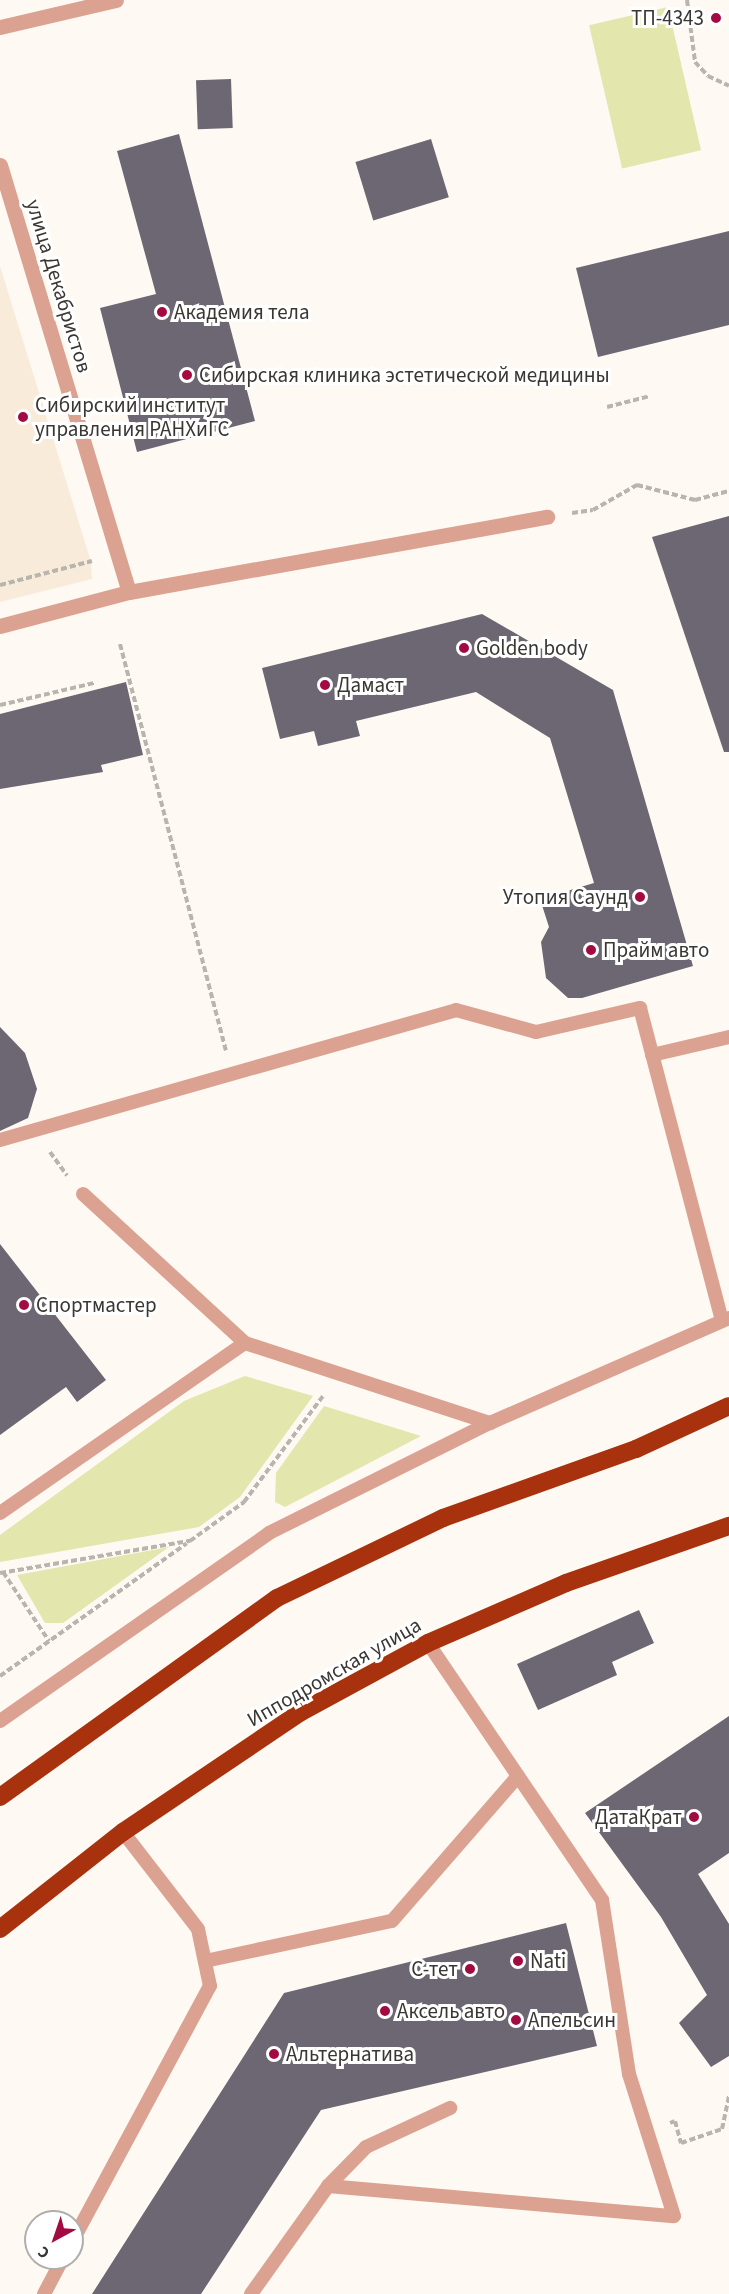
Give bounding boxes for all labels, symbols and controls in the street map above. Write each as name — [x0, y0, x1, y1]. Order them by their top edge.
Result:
place label: ТП-4343 — [631, 5, 704, 31]
marker: ТП-4343 — [709, 11, 723, 25]
street label: улица Декабристов — [21, 196, 97, 376]
place label: Академия тела — [174, 299, 309, 325]
marker: Академия тела — [155, 305, 169, 319]
place label: Сибирская клиника эстетической медицины — [199, 362, 610, 388]
marker: Сибирская клиника эстетической медицины — [180, 368, 194, 382]
place label: Сибирский институт управления РАНХиГС — [35, 392, 230, 442]
marker: Сибирский институт управления РАНХиГС — [16, 410, 30, 424]
place label: Golden body — [476, 635, 588, 661]
marker: Golden body — [457, 641, 471, 655]
place label: Дамаст — [337, 672, 404, 698]
marker: Дамаст — [318, 678, 332, 692]
place label: Утопия Саунд — [503, 884, 628, 910]
marker: Утопия Саунд — [633, 890, 647, 904]
place label: Прайм авто — [603, 937, 709, 963]
marker: Прайм авто — [584, 943, 598, 957]
place label: Спортмастер — [36, 1292, 157, 1318]
marker: Спортмастер — [17, 1298, 31, 1312]
street label: Ипподромская улица — [243, 1612, 425, 1732]
place label: ДатаКрат — [595, 1804, 682, 1830]
marker: ДатаКрат — [687, 1810, 701, 1824]
place label: Nati — [530, 1948, 566, 1974]
marker: Nati — [511, 1954, 525, 1968]
place label: С-тет — [411, 1956, 458, 1982]
marker: С-тет — [463, 1962, 477, 1976]
place label: Аксель авто — [397, 1998, 505, 2024]
marker: Аксель авто — [378, 2004, 392, 2018]
place label: Апельсин — [528, 2007, 616, 2033]
marker: Апельсин — [509, 2013, 523, 2027]
place label: Альтернатива — [286, 2041, 414, 2067]
marker: Альтернатива — [267, 2047, 281, 2061]
north arrow — [24, 2210, 84, 2270]
text: С — [33, 2241, 54, 2264]

